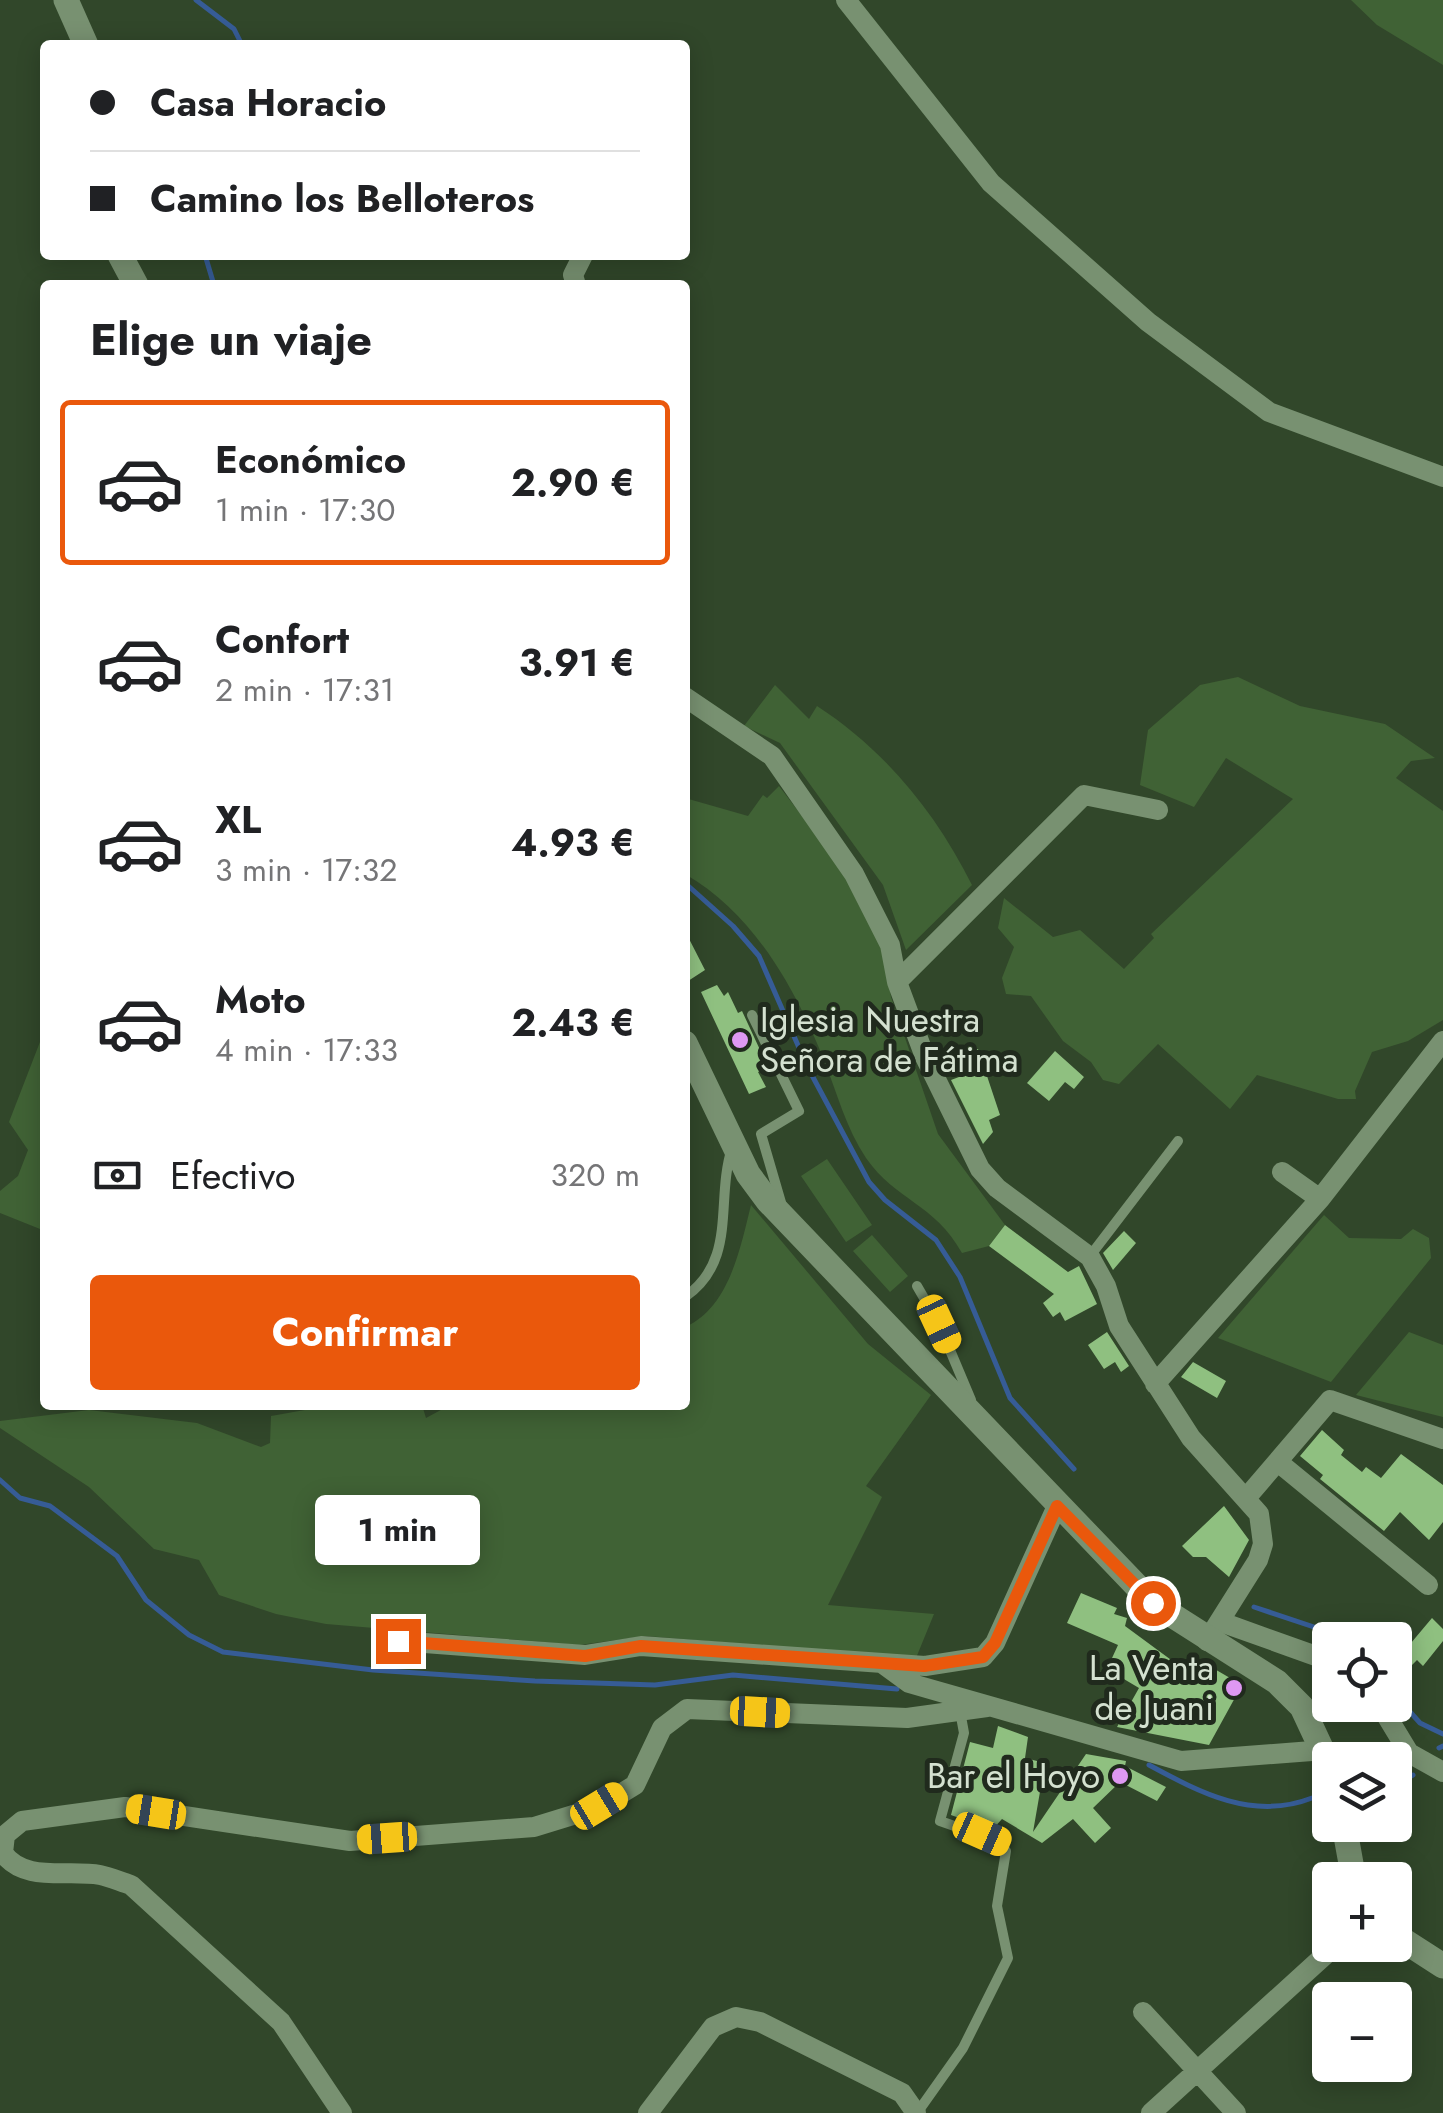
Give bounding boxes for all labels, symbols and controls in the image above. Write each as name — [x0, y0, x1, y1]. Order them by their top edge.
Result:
text: Casa Horacio — [150, 75, 386, 130]
text: Camino los Belloteros — [150, 171, 534, 226]
text: Elige un viaje — [90, 307, 372, 372]
text: Económico — [215, 432, 406, 487]
icon: car — [95, 438, 185, 528]
text: 2.90 € — [511, 455, 635, 510]
text: 1 min · 17:30 — [215, 487, 395, 533]
text: Confort — [215, 612, 349, 667]
icon: car — [95, 618, 185, 708]
text: 3.91 € — [519, 635, 635, 690]
text: 2 min · 17:31 — [215, 667, 394, 713]
text: XL — [215, 792, 261, 847]
icon: car — [95, 798, 185, 888]
text: 4.93 € — [511, 815, 635, 870]
text: 3 min · 17:32 — [215, 847, 397, 893]
text: Moto — [215, 972, 306, 1027]
icon: car — [95, 978, 185, 1068]
text: 2.43 € — [511, 995, 635, 1050]
place label: Iglesia Nuestra Señora de Fátima — [760, 995, 1019, 1085]
text: 4 min · 17:33 — [215, 1027, 398, 1073]
marker: Iglesia Nuestra Señora de Fátima — [729, 1029, 751, 1051]
icon: cash — [90, 1148, 145, 1203]
text: Efectivo — [170, 1148, 295, 1203]
text: 320 m — [551, 1152, 640, 1198]
button: Confirmar — [90, 1275, 640, 1390]
car — [913, 1290, 965, 1358]
callout: 1 min — [316, 1496, 480, 1566]
text: 1 min — [358, 1507, 437, 1553]
route start — [1131, 1581, 1176, 1626]
route end — [376, 1619, 421, 1664]
map controls — [1312, 1622, 1412, 2082]
button: locate — [1312, 1622, 1412, 1722]
place label: La Venta de Juani — [1089, 1643, 1214, 1733]
marker: La Venta de Juani — [1223, 1677, 1245, 1699]
car — [729, 1695, 791, 1729]
button: layers — [1312, 1742, 1412, 1842]
place label: Bar el Hoyo — [927, 1751, 1100, 1801]
marker: Bar el Hoyo — [1109, 1765, 1131, 1787]
car — [566, 1778, 632, 1834]
car — [124, 1792, 188, 1832]
car — [948, 1808, 1016, 1860]
car — [356, 1821, 418, 1855]
button: + — [1312, 1862, 1412, 1962]
button: − — [1312, 1982, 1412, 2082]

